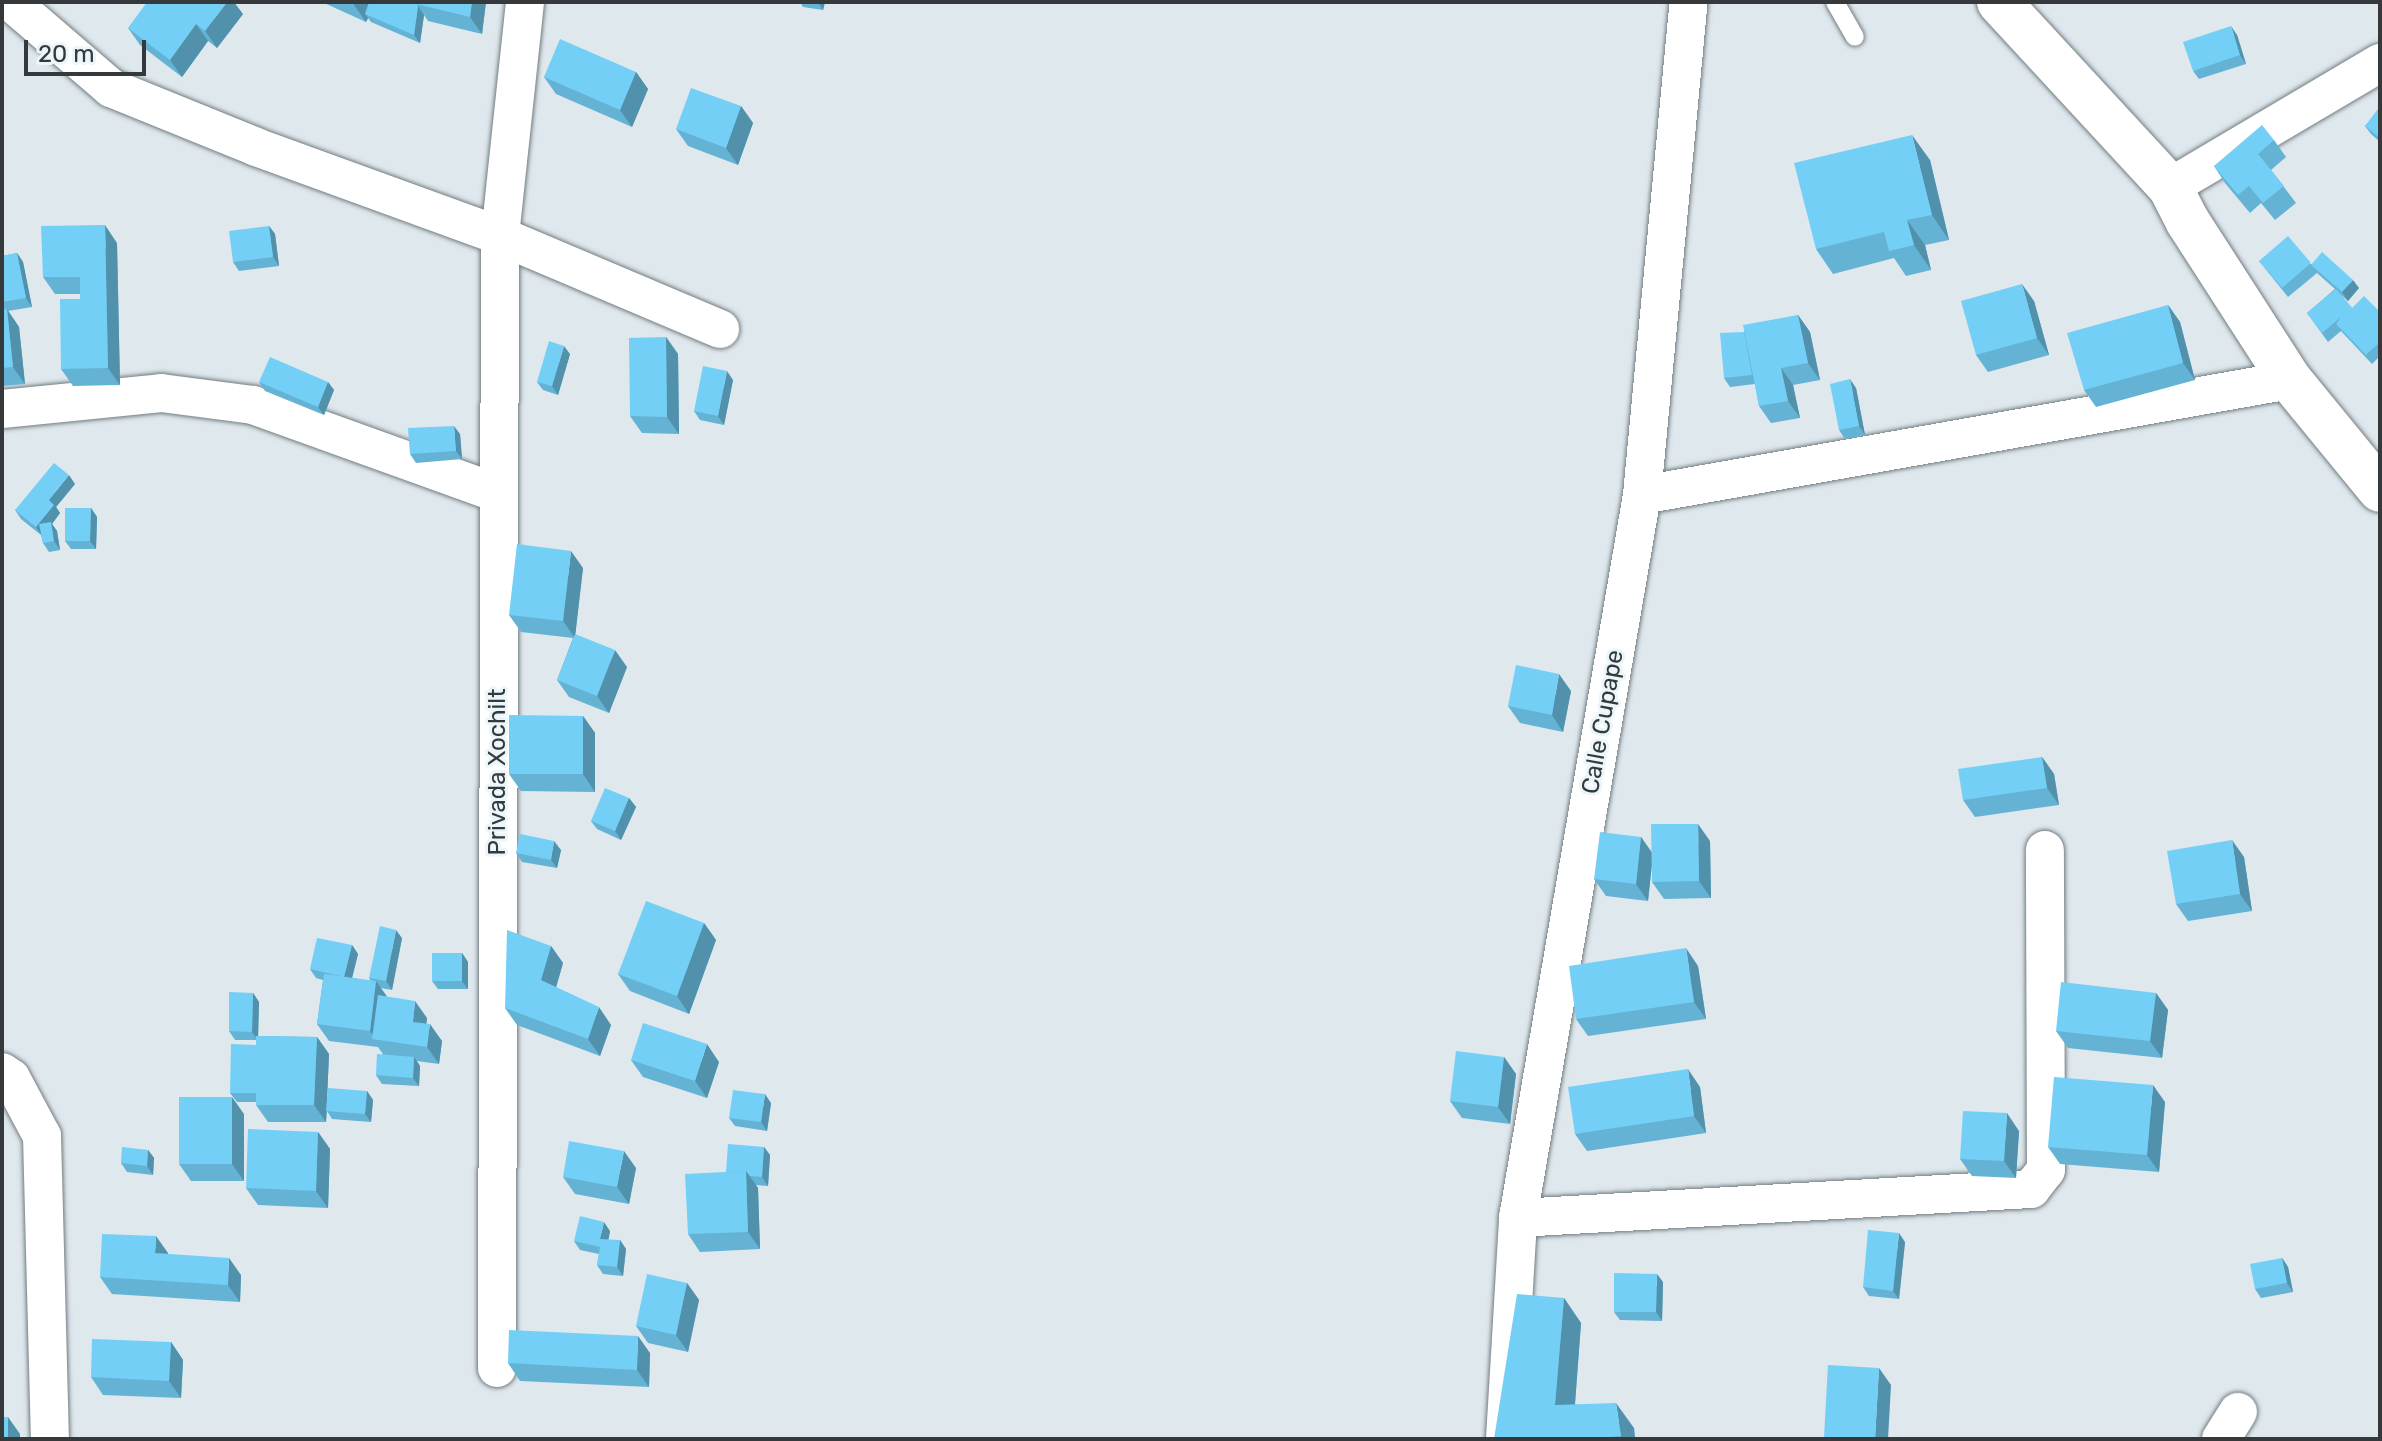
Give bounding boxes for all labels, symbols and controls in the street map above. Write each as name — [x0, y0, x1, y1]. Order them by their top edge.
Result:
scale bar — [28, 24, 150, 74]
text: 20 m — [38, 40, 95, 68]
street label: Calle Cupape — [1576, 648, 1630, 796]
street label: Privada Xochilt — [484, 688, 512, 856]

